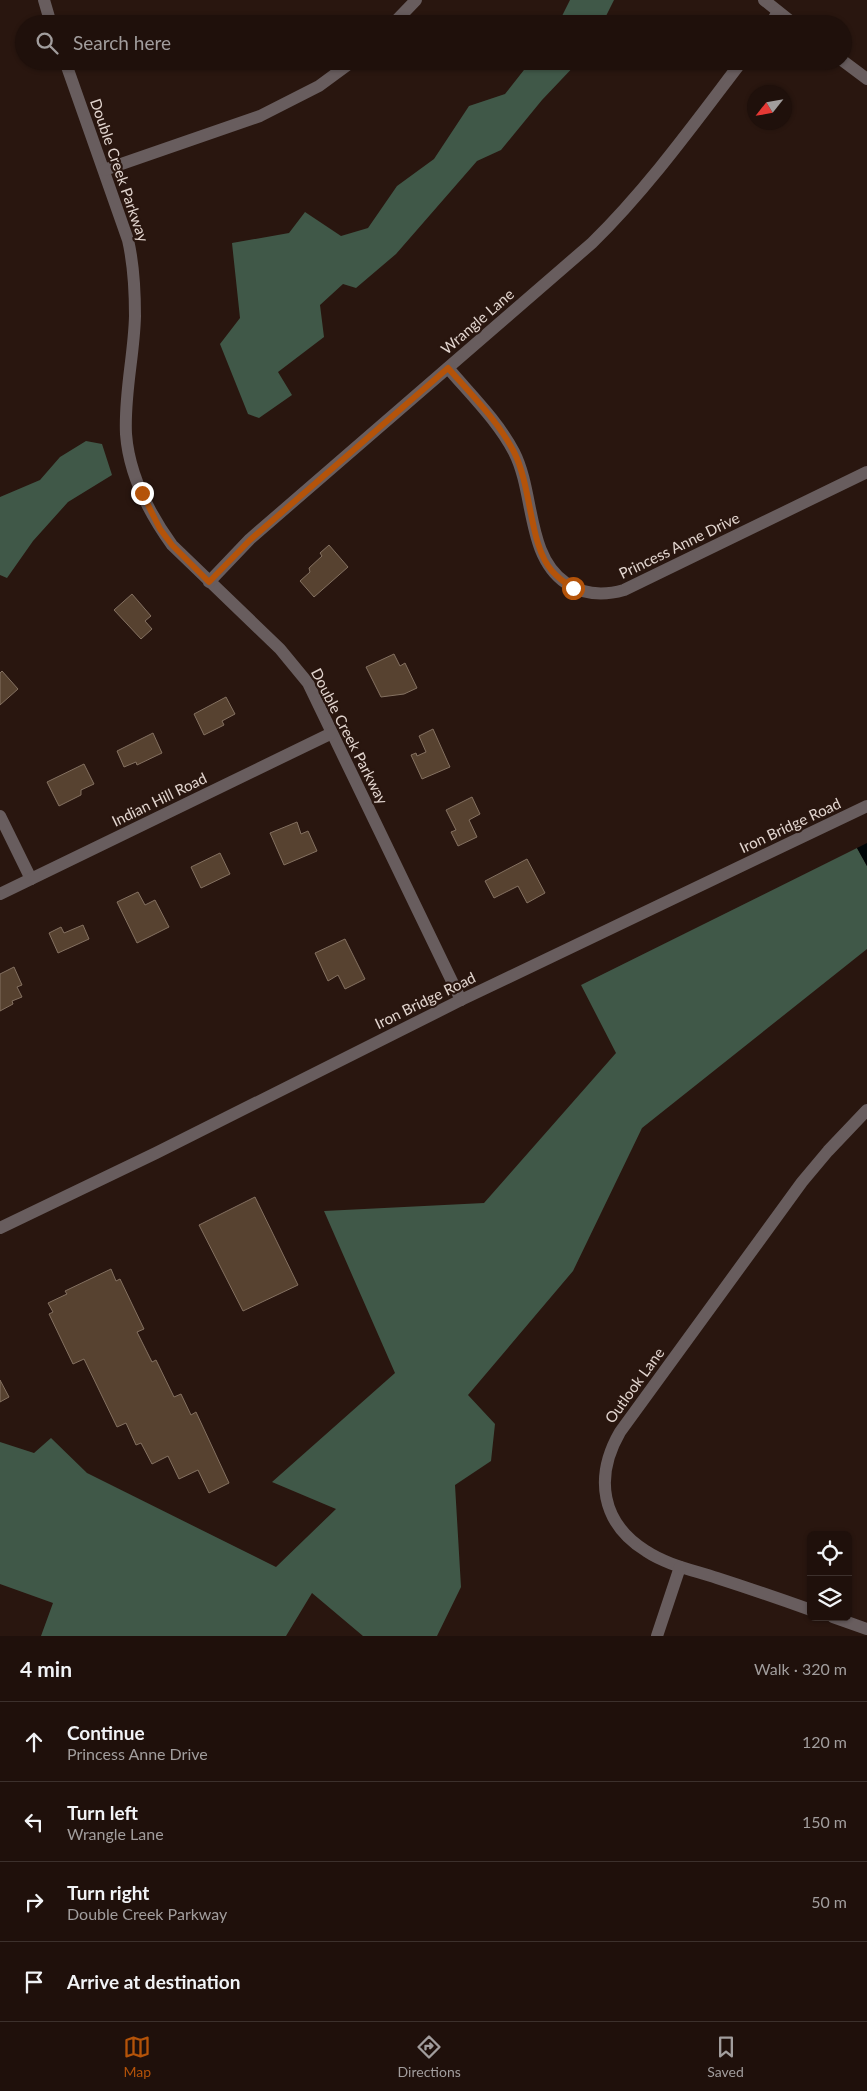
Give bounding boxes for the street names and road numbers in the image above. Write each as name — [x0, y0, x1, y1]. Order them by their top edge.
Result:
street label: Double Creek Parkway — [87, 96, 153, 244]
street label: Wrangle Lane — [437, 284, 517, 358]
street label: Princess Anne Drive — [616, 508, 742, 582]
street label: Double Creek Parkway — [308, 665, 392, 807]
street label: Indian Hill Road — [109, 768, 209, 830]
street label: Iron Bridge Road — [736, 794, 844, 856]
street label: Iron Bridge Road — [372, 968, 478, 1032]
street label: Outlook Lane — [601, 1344, 668, 1426]

